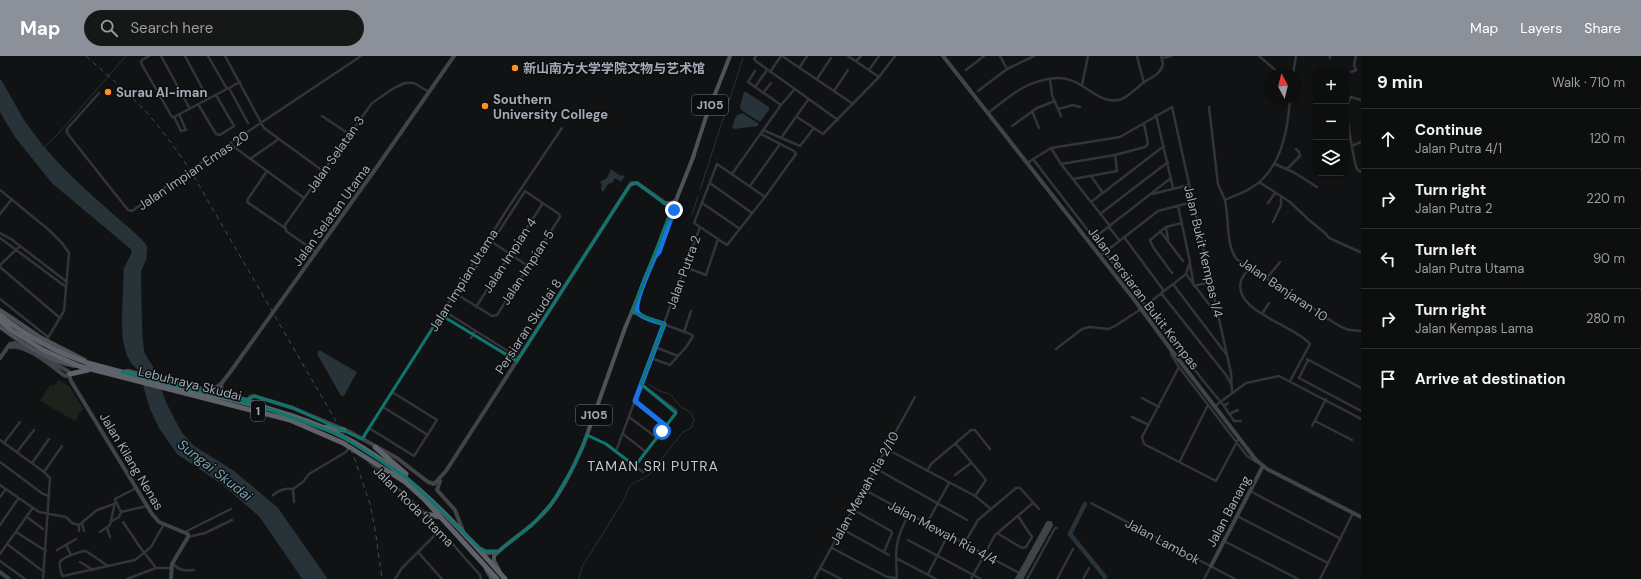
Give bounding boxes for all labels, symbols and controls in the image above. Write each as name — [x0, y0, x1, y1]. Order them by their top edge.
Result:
search box — [84, 10, 364, 46]
text: Map — [20, 16, 60, 41]
icon: search — [98, 17, 120, 39]
text: Search here — [130, 18, 213, 38]
text: Map — [1470, 19, 1498, 37]
text: Layers — [1520, 19, 1562, 37]
text: Share — [1584, 19, 1621, 37]
place label: 新山南方大学学院文物与艺术馆 — [523, 60, 705, 77]
marker: 新山南方大学学院文物与艺术馆 — [510, 63, 520, 73]
north arrow — [1265, 68, 1301, 104]
map controls — [1313, 68, 1349, 176]
button: + — [1313, 68, 1349, 104]
text: 9 min — [1377, 71, 1423, 93]
text: Walk · 710 m — [1552, 74, 1625, 91]
place label: Surau Al-iman — [116, 84, 207, 101]
marker: Surau Al-iman — [103, 87, 113, 97]
place label: Southern University College — [493, 91, 608, 123]
road number: J105 — [692, 95, 728, 115]
marker: Southern University College — [480, 101, 490, 111]
button: − — [1313, 104, 1349, 140]
street label: Jalan Selatan 3 — [303, 113, 368, 196]
text: Continue — [1415, 120, 1483, 140]
street label: Jalan Impian Emas 20 — [134, 127, 252, 214]
icon: ahead — [1377, 128, 1399, 150]
text: 120 m — [1590, 130, 1625, 147]
button: layers — [1313, 140, 1349, 176]
text: Jalan Putra 4/1 — [1415, 140, 1502, 157]
street label: Jalan Selatan Utama — [289, 161, 374, 269]
text: Turn right — [1415, 180, 1486, 200]
street label: Jalan Bukit Kempas 1/4 — [1180, 183, 1227, 319]
icon: right — [1377, 188, 1399, 210]
text: 220 m — [1586, 190, 1625, 207]
text: Jalan Putra 2 — [1415, 200, 1492, 217]
route end — [665, 201, 683, 219]
street label: Jalan Impian 4 — [479, 214, 540, 296]
street label: Jalan Persiaran Bukit Kempas — [1084, 223, 1203, 373]
street label: Jalan Impian Utama — [425, 226, 502, 335]
street label: Jalan Impian 5 — [497, 226, 558, 308]
street label: Jalan Putra 2 — [662, 233, 705, 311]
text: Turn left — [1415, 240, 1476, 260]
icon: left — [1377, 248, 1399, 270]
text: 90 m — [1593, 250, 1625, 267]
street label: Jalan Banjaran 10 — [1236, 254, 1331, 325]
text: Jalan Putra Utama — [1415, 260, 1524, 277]
street label: Persiaran Skudai 8 — [491, 275, 566, 377]
text: Turn right — [1415, 300, 1486, 320]
icon: right — [1377, 308, 1399, 330]
text: 280 m — [1586, 310, 1625, 327]
text: Jalan Kempas Lama — [1415, 320, 1533, 337]
street label: Lebuhraya Skudai — [136, 362, 243, 405]
icon: arrive — [1377, 368, 1399, 390]
text: Arrive at destination — [1415, 369, 1566, 389]
road number: 1 — [251, 401, 265, 421]
road number: J105 — [576, 405, 612, 425]
street label: Jalan Kilang Nenas — [96, 409, 167, 513]
route start — [653, 422, 671, 440]
street label: Jalan Mewah Ria 2/10 — [826, 428, 903, 548]
water label: Sungai Skudai — [174, 435, 257, 505]
district label: TAMAN SRI PUTRA — [587, 457, 719, 475]
street label: Jalan Roda Utama — [370, 462, 458, 550]
street label: Jalan Banang — [1202, 473, 1254, 550]
street label: Jalan Mewah Ria 4/4 — [885, 496, 1001, 569]
street label: Jalan Lambok — [1122, 515, 1204, 568]

